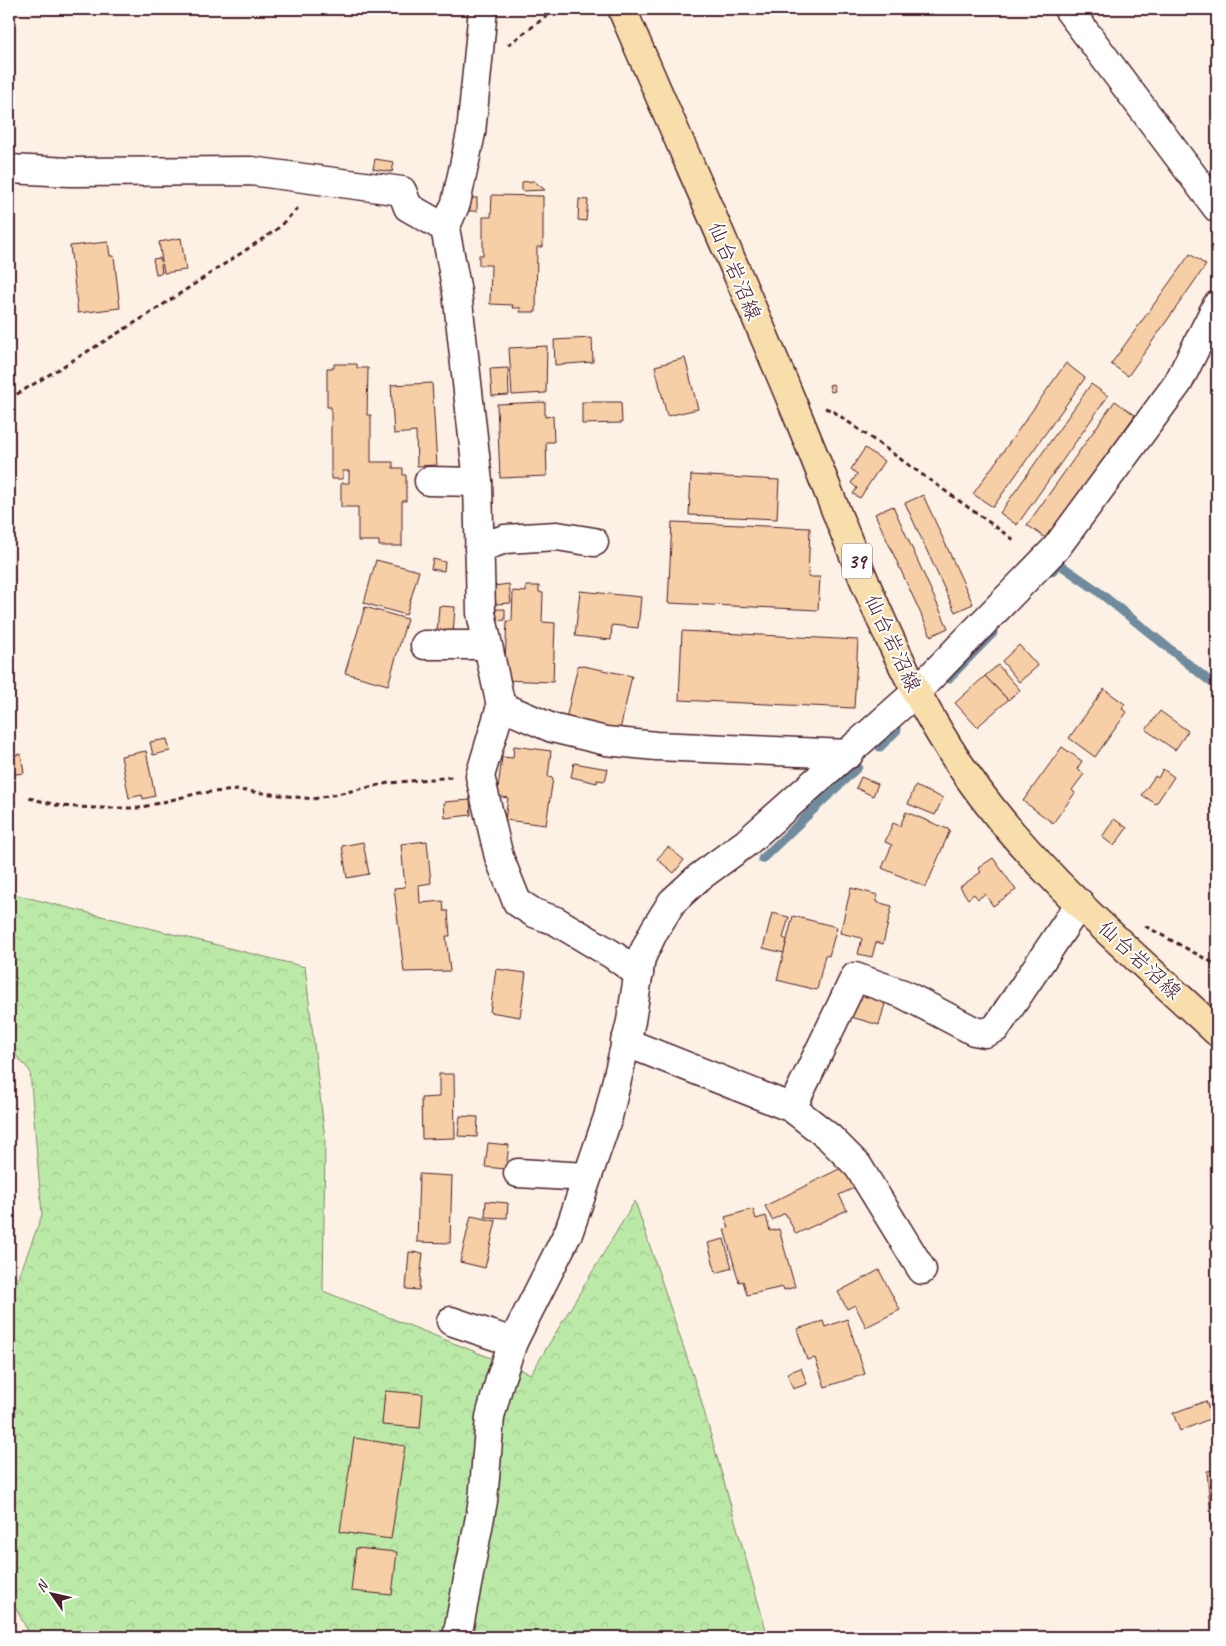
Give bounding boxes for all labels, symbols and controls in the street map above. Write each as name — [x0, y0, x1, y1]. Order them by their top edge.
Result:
street label: 仙台岩沼線 — [703, 218, 767, 324]
road number: 39 — [842, 544, 872, 578]
street label: 仙台岩沼線 — [859, 590, 927, 696]
street label: 仙台岩沼線 — [1093, 915, 1187, 1005]
north arrow — [28, 1568, 78, 1618]
text: N — [32, 1577, 52, 1595]

